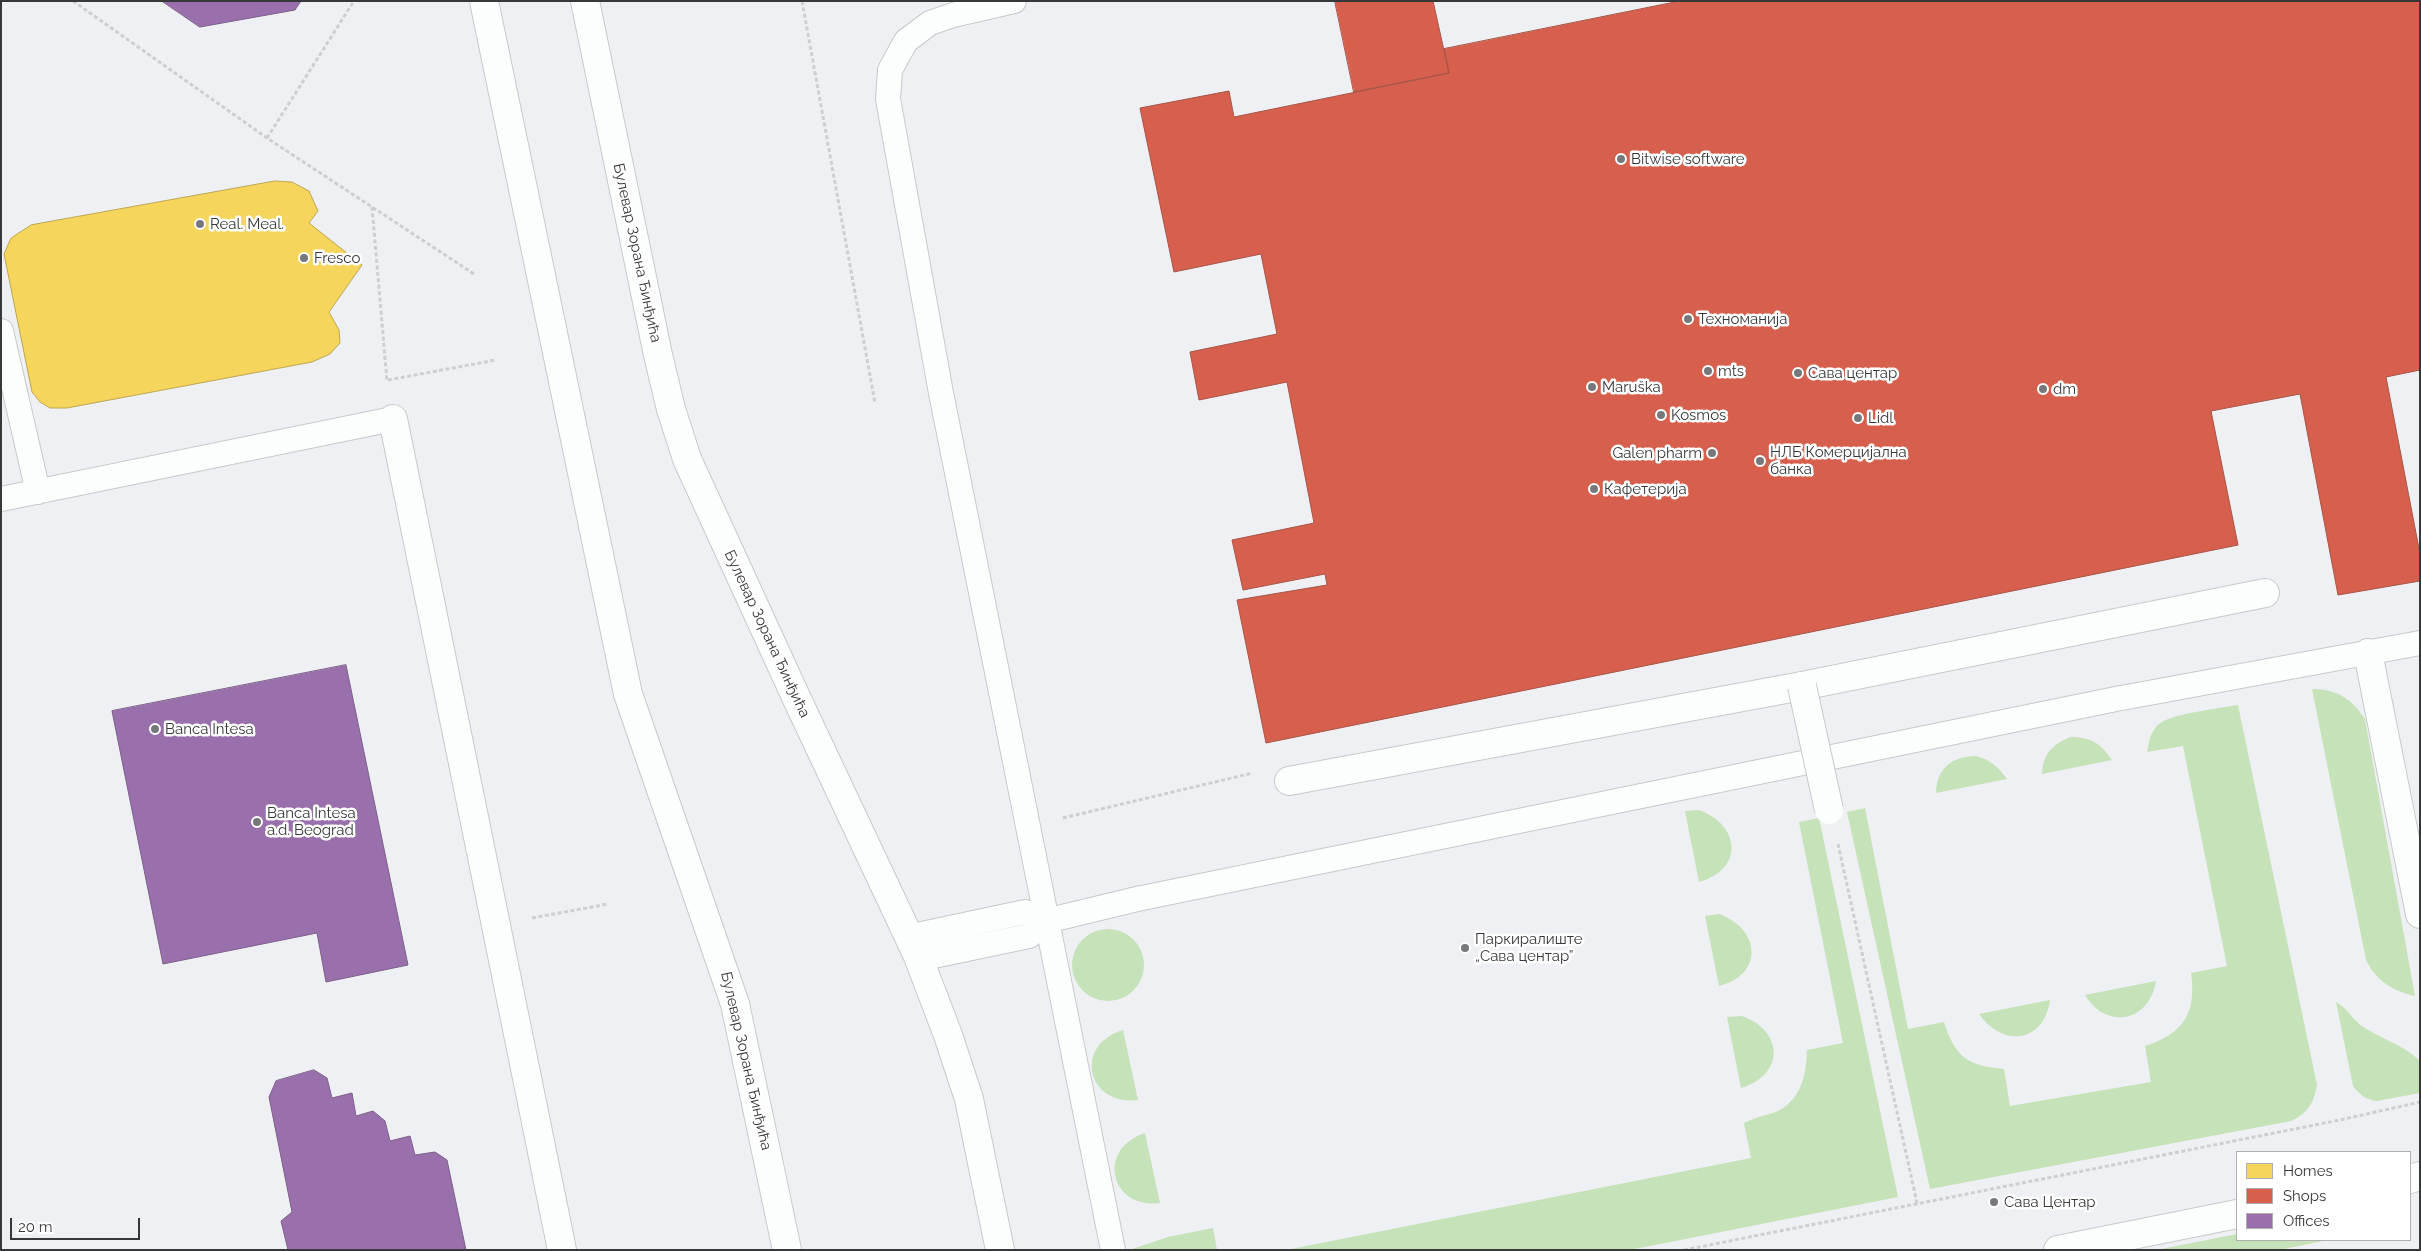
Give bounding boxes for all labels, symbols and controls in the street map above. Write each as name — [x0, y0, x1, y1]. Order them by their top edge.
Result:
place label: Bitwise software — [1631, 150, 1745, 168]
marker: Bitwise software — [1615, 153, 1627, 165]
street label: Булевар Зорана Ђинђића — [609, 162, 665, 344]
place label: Real. Meal. — [210, 215, 284, 233]
marker: Real. Meal. — [194, 218, 206, 230]
place label: Fresco — [314, 249, 360, 267]
marker: Fresco — [298, 252, 310, 264]
place label: Техноманија — [1698, 310, 1787, 328]
marker: Техноманија — [1682, 313, 1694, 325]
place label: mts — [1718, 362, 1744, 380]
place label: Сава центар — [1808, 364, 1897, 382]
marker: mts — [1702, 365, 1714, 377]
marker: Сава центар — [1792, 367, 1804, 379]
place label: Maruška — [1602, 378, 1661, 396]
place label: dm — [2053, 380, 2076, 398]
marker: Maruška — [1586, 381, 1598, 393]
marker: dm — [2037, 383, 2049, 395]
place label: Kosmos — [1671, 406, 1726, 424]
marker: Kosmos — [1655, 409, 1667, 421]
place label: Lidl — [1868, 409, 1893, 427]
marker: Lidl — [1852, 412, 1864, 424]
place label: НЛБ Комерцијална банка — [1770, 443, 1907, 478]
place label: Galen pharm — [1612, 444, 1702, 462]
marker: Galen pharm — [1706, 447, 1718, 459]
marker: НЛБ Комерцијална банка — [1754, 455, 1766, 467]
place label: Кафетерија — [1604, 480, 1687, 498]
marker: Кафетерија — [1588, 483, 1600, 495]
street label: Булевар Зорана Ђинђића — [720, 547, 814, 721]
place label: Banca Intesa — [165, 720, 254, 738]
marker: Banca Intesa — [149, 723, 161, 735]
place label: Banca Intesa a.d. Beograd — [267, 804, 356, 839]
marker: Banca Intesa a.d. Beograd — [251, 816, 263, 828]
place label: Паркиралиште „Сава центар” — [1475, 930, 1583, 965]
marker: Паркиралиште „Сава центар” — [1459, 942, 1471, 954]
street label: Булевар Зорана Ђинђића — [717, 970, 775, 1152]
legend — [2236, 1151, 2411, 1241]
text: Homes — [2283, 1162, 2333, 1180]
text: Shops — [2283, 1187, 2326, 1205]
place label: Сава Центар — [2004, 1193, 2096, 1211]
marker: Сава Центар — [1988, 1196, 2000, 1208]
scale bar — [12, 1208, 142, 1240]
text: Offices — [2283, 1212, 2330, 1230]
text: 20 m — [18, 1218, 53, 1236]

